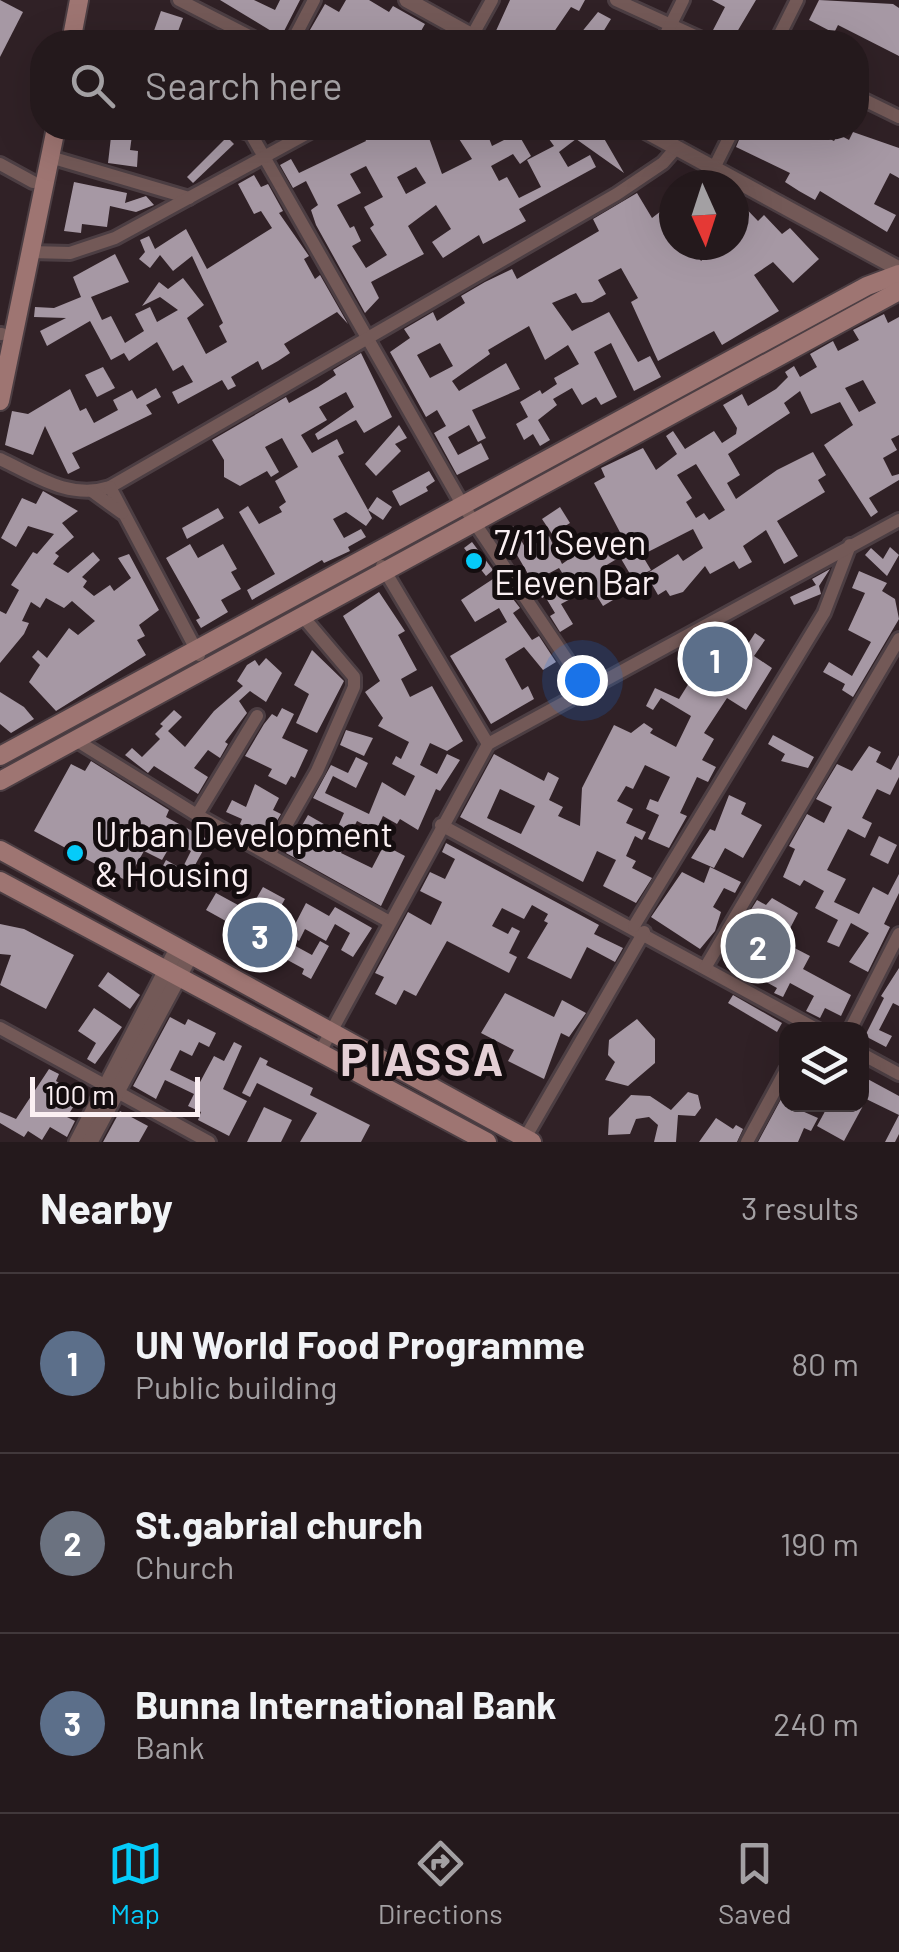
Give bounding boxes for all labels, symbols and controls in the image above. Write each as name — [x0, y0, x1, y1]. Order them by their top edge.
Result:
search box — [30, 30, 869, 140]
icon: search — [65, 58, 120, 113]
text: Search here — [145, 62, 343, 108]
north arrow — [659, 170, 749, 260]
place label: 7/11 Seven Eleven Bar — [494, 520, 655, 602]
marker: 7/11 Seven Eleven Bar — [463, 550, 485, 572]
pin: 1 — [682, 622, 748, 696]
your location — [557, 655, 608, 706]
place label: Urban Development & Housing — [95, 812, 393, 894]
marker: Urban Development & Housing — [64, 842, 86, 864]
pin: 3 — [228, 898, 292, 972]
pin: 2 — [726, 908, 790, 984]
map controls — [779, 1022, 869, 1112]
button: layers — [779, 1022, 869, 1112]
district label: PIASSA — [340, 1031, 506, 1085]
scale bar — [30, 1072, 200, 1116]
text: 100 m — [45, 1077, 115, 1111]
text: Nearby — [40, 1182, 173, 1232]
text: 3 results — [741, 1188, 859, 1226]
text: UN World Food Programme — [135, 1321, 585, 1367]
text: 1 — [67, 1344, 78, 1382]
text: 80 m — [791, 1344, 859, 1382]
text: Public building — [135, 1367, 337, 1405]
text: St.gabrial church — [135, 1501, 423, 1547]
text: 2 — [64, 1524, 81, 1562]
text: 190 m — [780, 1524, 859, 1562]
text: Church — [135, 1547, 234, 1585]
text: Bunna International Bank — [135, 1681, 557, 1727]
text: 3 — [64, 1704, 81, 1742]
text: 240 m — [773, 1704, 859, 1742]
text: Bank — [135, 1727, 204, 1765]
tab: Map — [108, 1836, 163, 1930]
tab: Directions — [378, 1836, 503, 1930]
tab: Saved — [718, 1836, 791, 1930]

